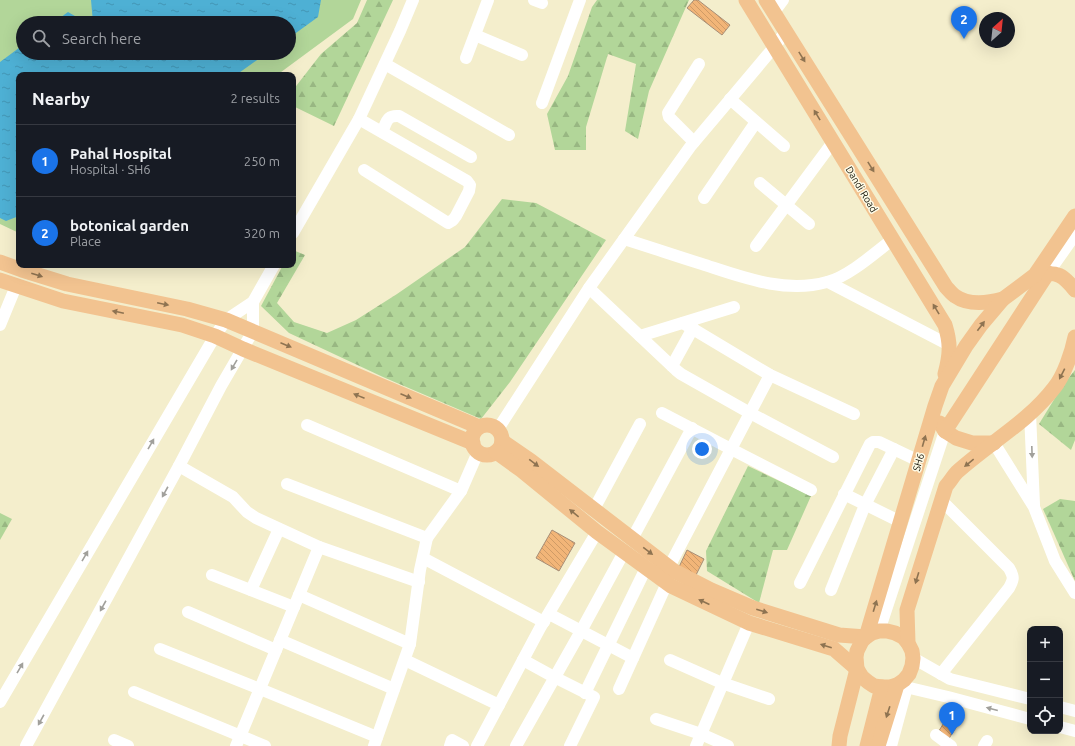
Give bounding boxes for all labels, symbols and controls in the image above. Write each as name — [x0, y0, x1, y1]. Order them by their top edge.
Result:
pin: 2 — [951, 6, 977, 39]
north arrow — [979, 12, 1015, 48]
search box — [16, 16, 296, 60]
icon: search — [30, 27, 52, 49]
text: Search here — [62, 30, 141, 47]
one-way arrow — [798, 52, 806, 62]
text: Nearby — [32, 89, 90, 108]
text: 2 results — [230, 91, 280, 105]
one-way arrow — [813, 110, 821, 120]
text: Pahal Hospital — [70, 145, 171, 162]
text: 1 — [41, 154, 49, 168]
text: 250 m — [244, 154, 280, 168]
one-way arrow — [867, 161, 874, 173]
text: Hospital · SH6 — [70, 162, 151, 176]
street label: Dandi Road — [844, 164, 880, 214]
text: botonical garden — [70, 217, 189, 234]
text: 2 — [41, 226, 49, 240]
text: 320 m — [244, 226, 280, 240]
text: Place — [70, 234, 101, 248]
one-way arrow — [31, 272, 43, 278]
one-way arrow — [157, 301, 169, 307]
one-way arrow — [932, 303, 939, 315]
one-way arrow — [112, 309, 124, 315]
one-way arrow — [977, 320, 985, 331]
one-way arrow — [281, 342, 292, 348]
one-way arrow — [230, 359, 237, 371]
one-way arrow — [1059, 368, 1065, 379]
one-way arrow — [353, 393, 364, 399]
one-way arrow — [400, 393, 411, 399]
one-way arrow — [921, 435, 927, 447]
one-way arrow — [148, 438, 155, 450]
your location — [692, 439, 712, 459]
one-way arrow — [1028, 446, 1035, 458]
street label: SH6 — [911, 452, 926, 472]
one-way arrow — [964, 458, 975, 467]
one-way arrow — [528, 459, 539, 468]
one-way arrow — [162, 486, 169, 497]
one-way arrow — [568, 509, 579, 518]
one-way arrow — [643, 547, 654, 555]
one-way arrow — [82, 550, 89, 562]
one-way arrow — [914, 573, 920, 585]
one-way arrow — [699, 599, 710, 605]
one-way arrow — [100, 600, 106, 612]
one-way arrow — [872, 600, 878, 612]
one-way arrow — [757, 609, 769, 615]
map controls — [1027, 626, 1063, 734]
button: + — [1027, 626, 1063, 662]
one-way arrow — [820, 643, 832, 649]
one-way arrow — [16, 662, 23, 674]
button: − — [1027, 662, 1063, 698]
button: locate — [1027, 698, 1063, 734]
pin: 1 — [939, 702, 965, 735]
one-way arrow — [986, 705, 999, 711]
one-way arrow — [885, 707, 891, 719]
one-way arrow — [37, 714, 44, 726]

